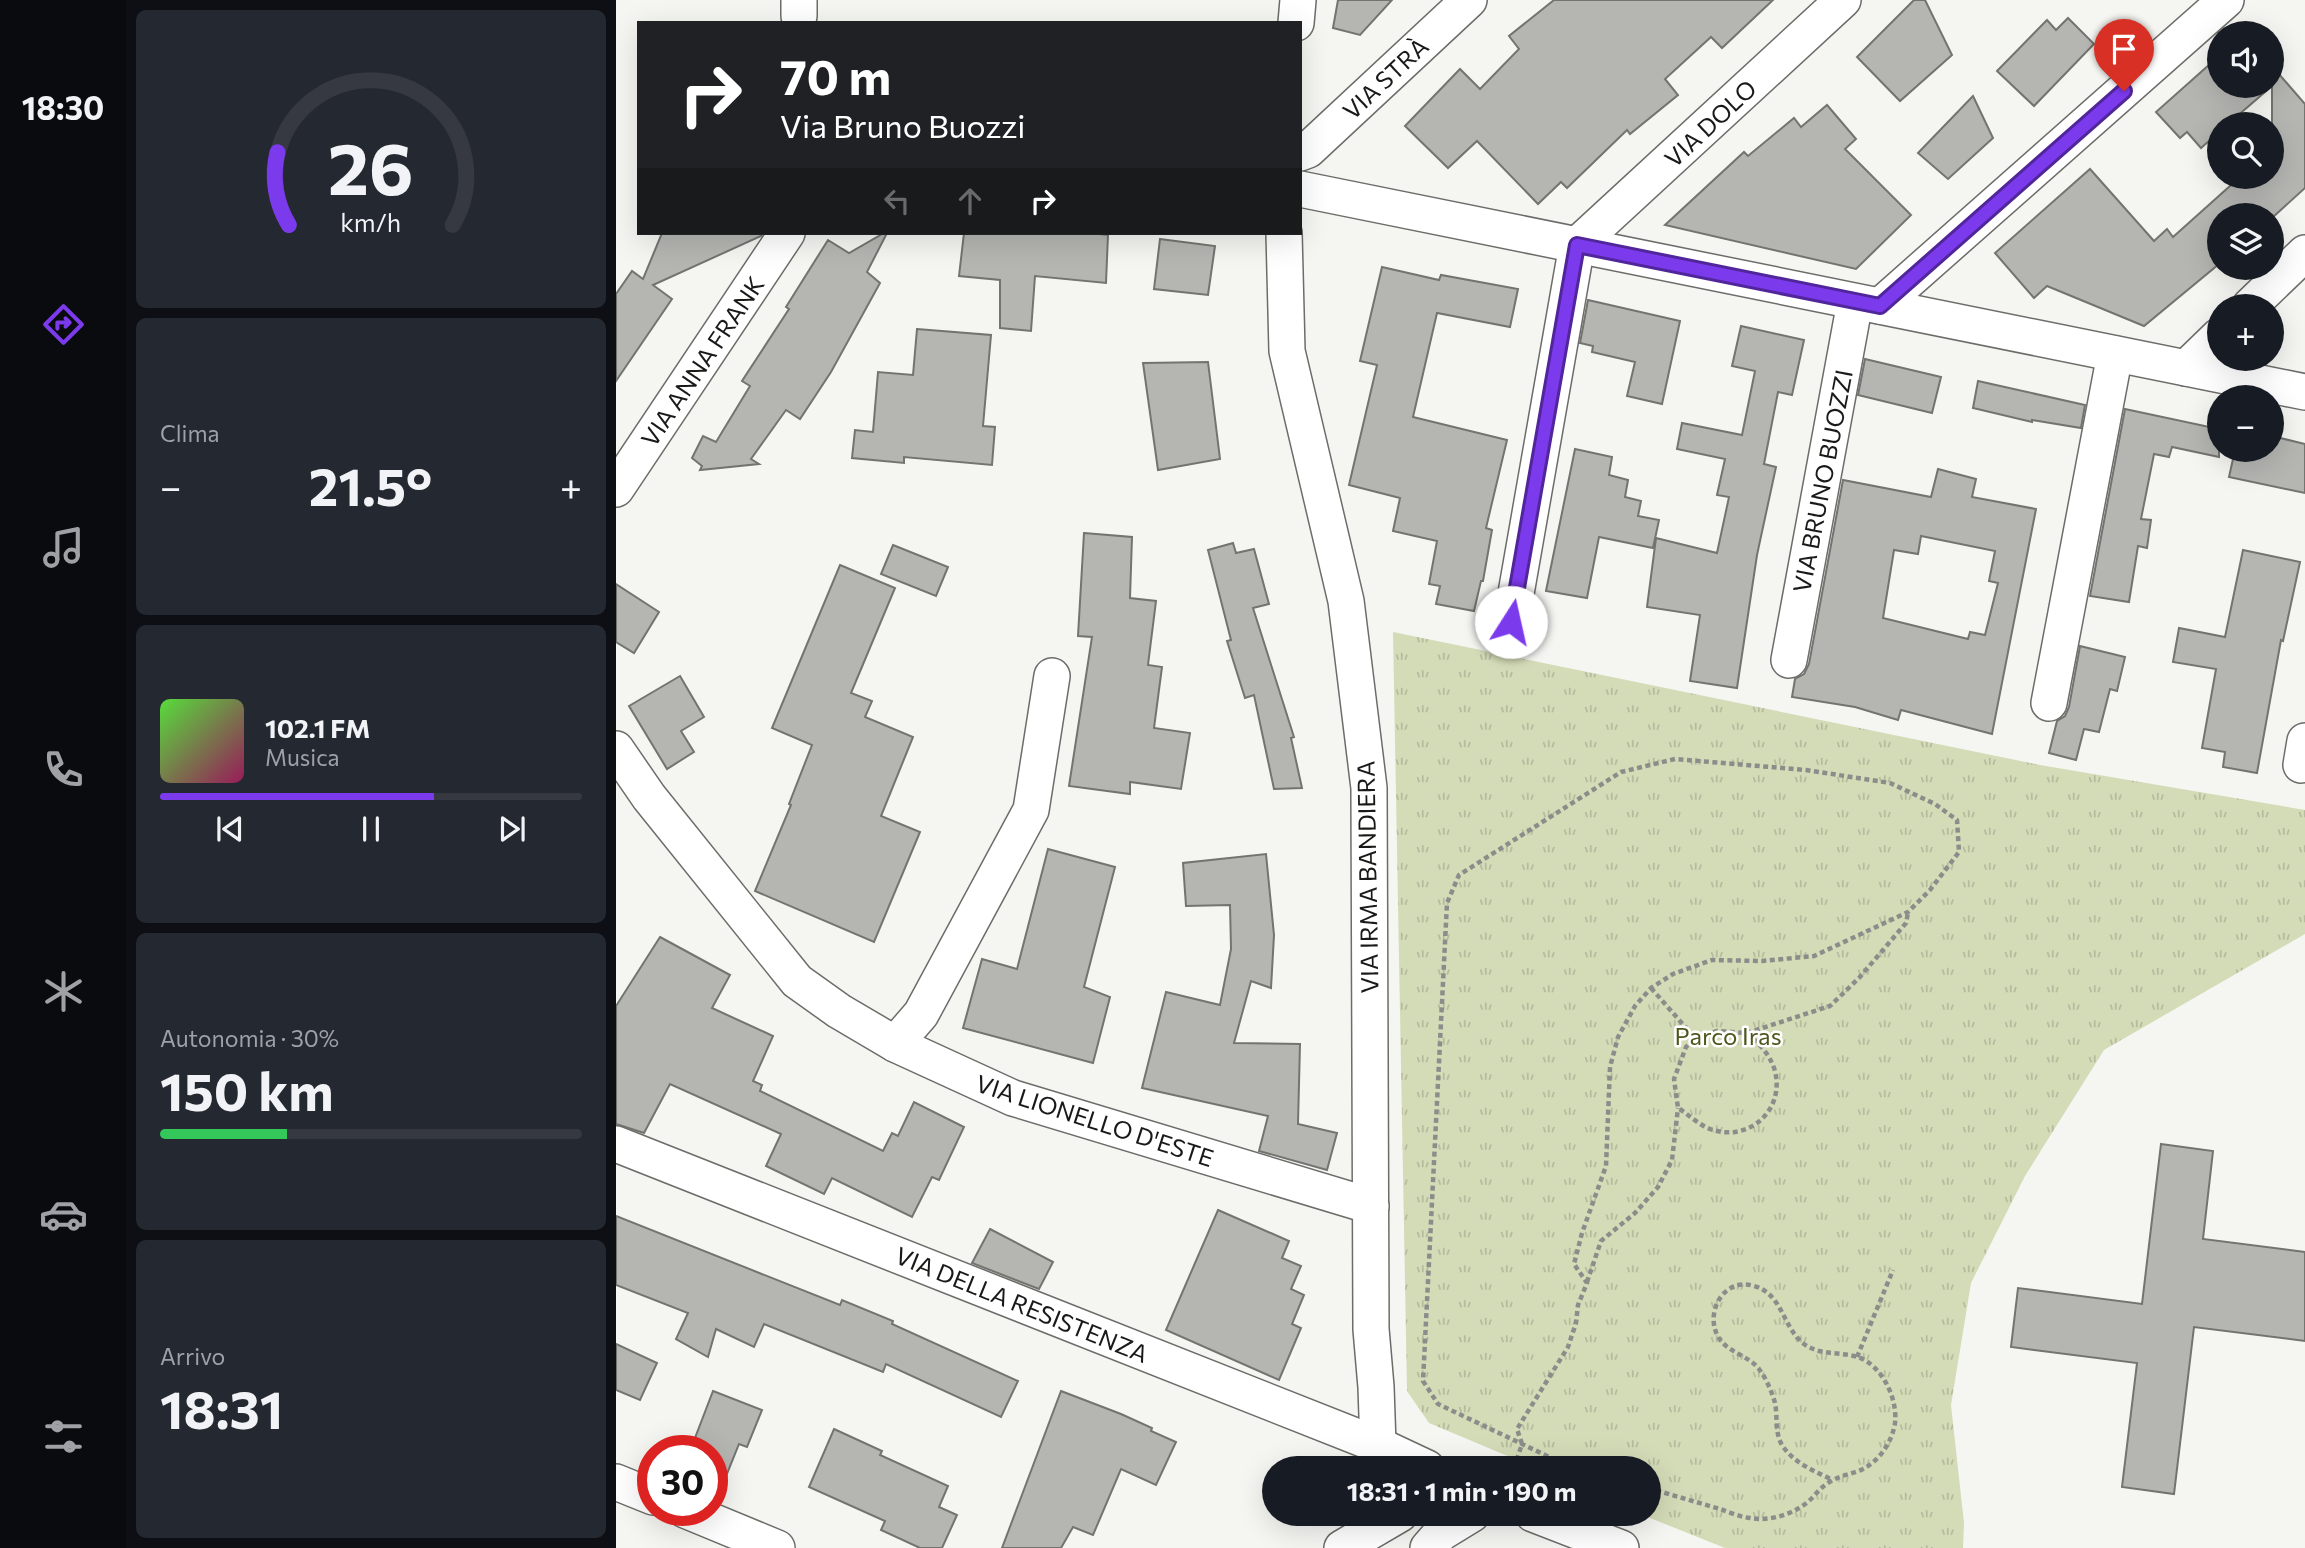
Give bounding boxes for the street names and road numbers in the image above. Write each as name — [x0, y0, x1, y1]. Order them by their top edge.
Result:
street label: VIA STRÀ — [1336, 31, 1434, 125]
street label: VIA DOLO — [1658, 73, 1762, 173]
street label: VIA ANNA FRANK — [634, 270, 770, 452]
street label: VIA BRUNO BUOZZI — [1786, 367, 1858, 595]
street label: VIA IRMA BANDIERA — [1350, 760, 1384, 994]
street label: VIA LIONELLO D'ESTE — [973, 1068, 1217, 1172]
street label: VIA DELLA RESISTENZA — [891, 1240, 1153, 1368]

